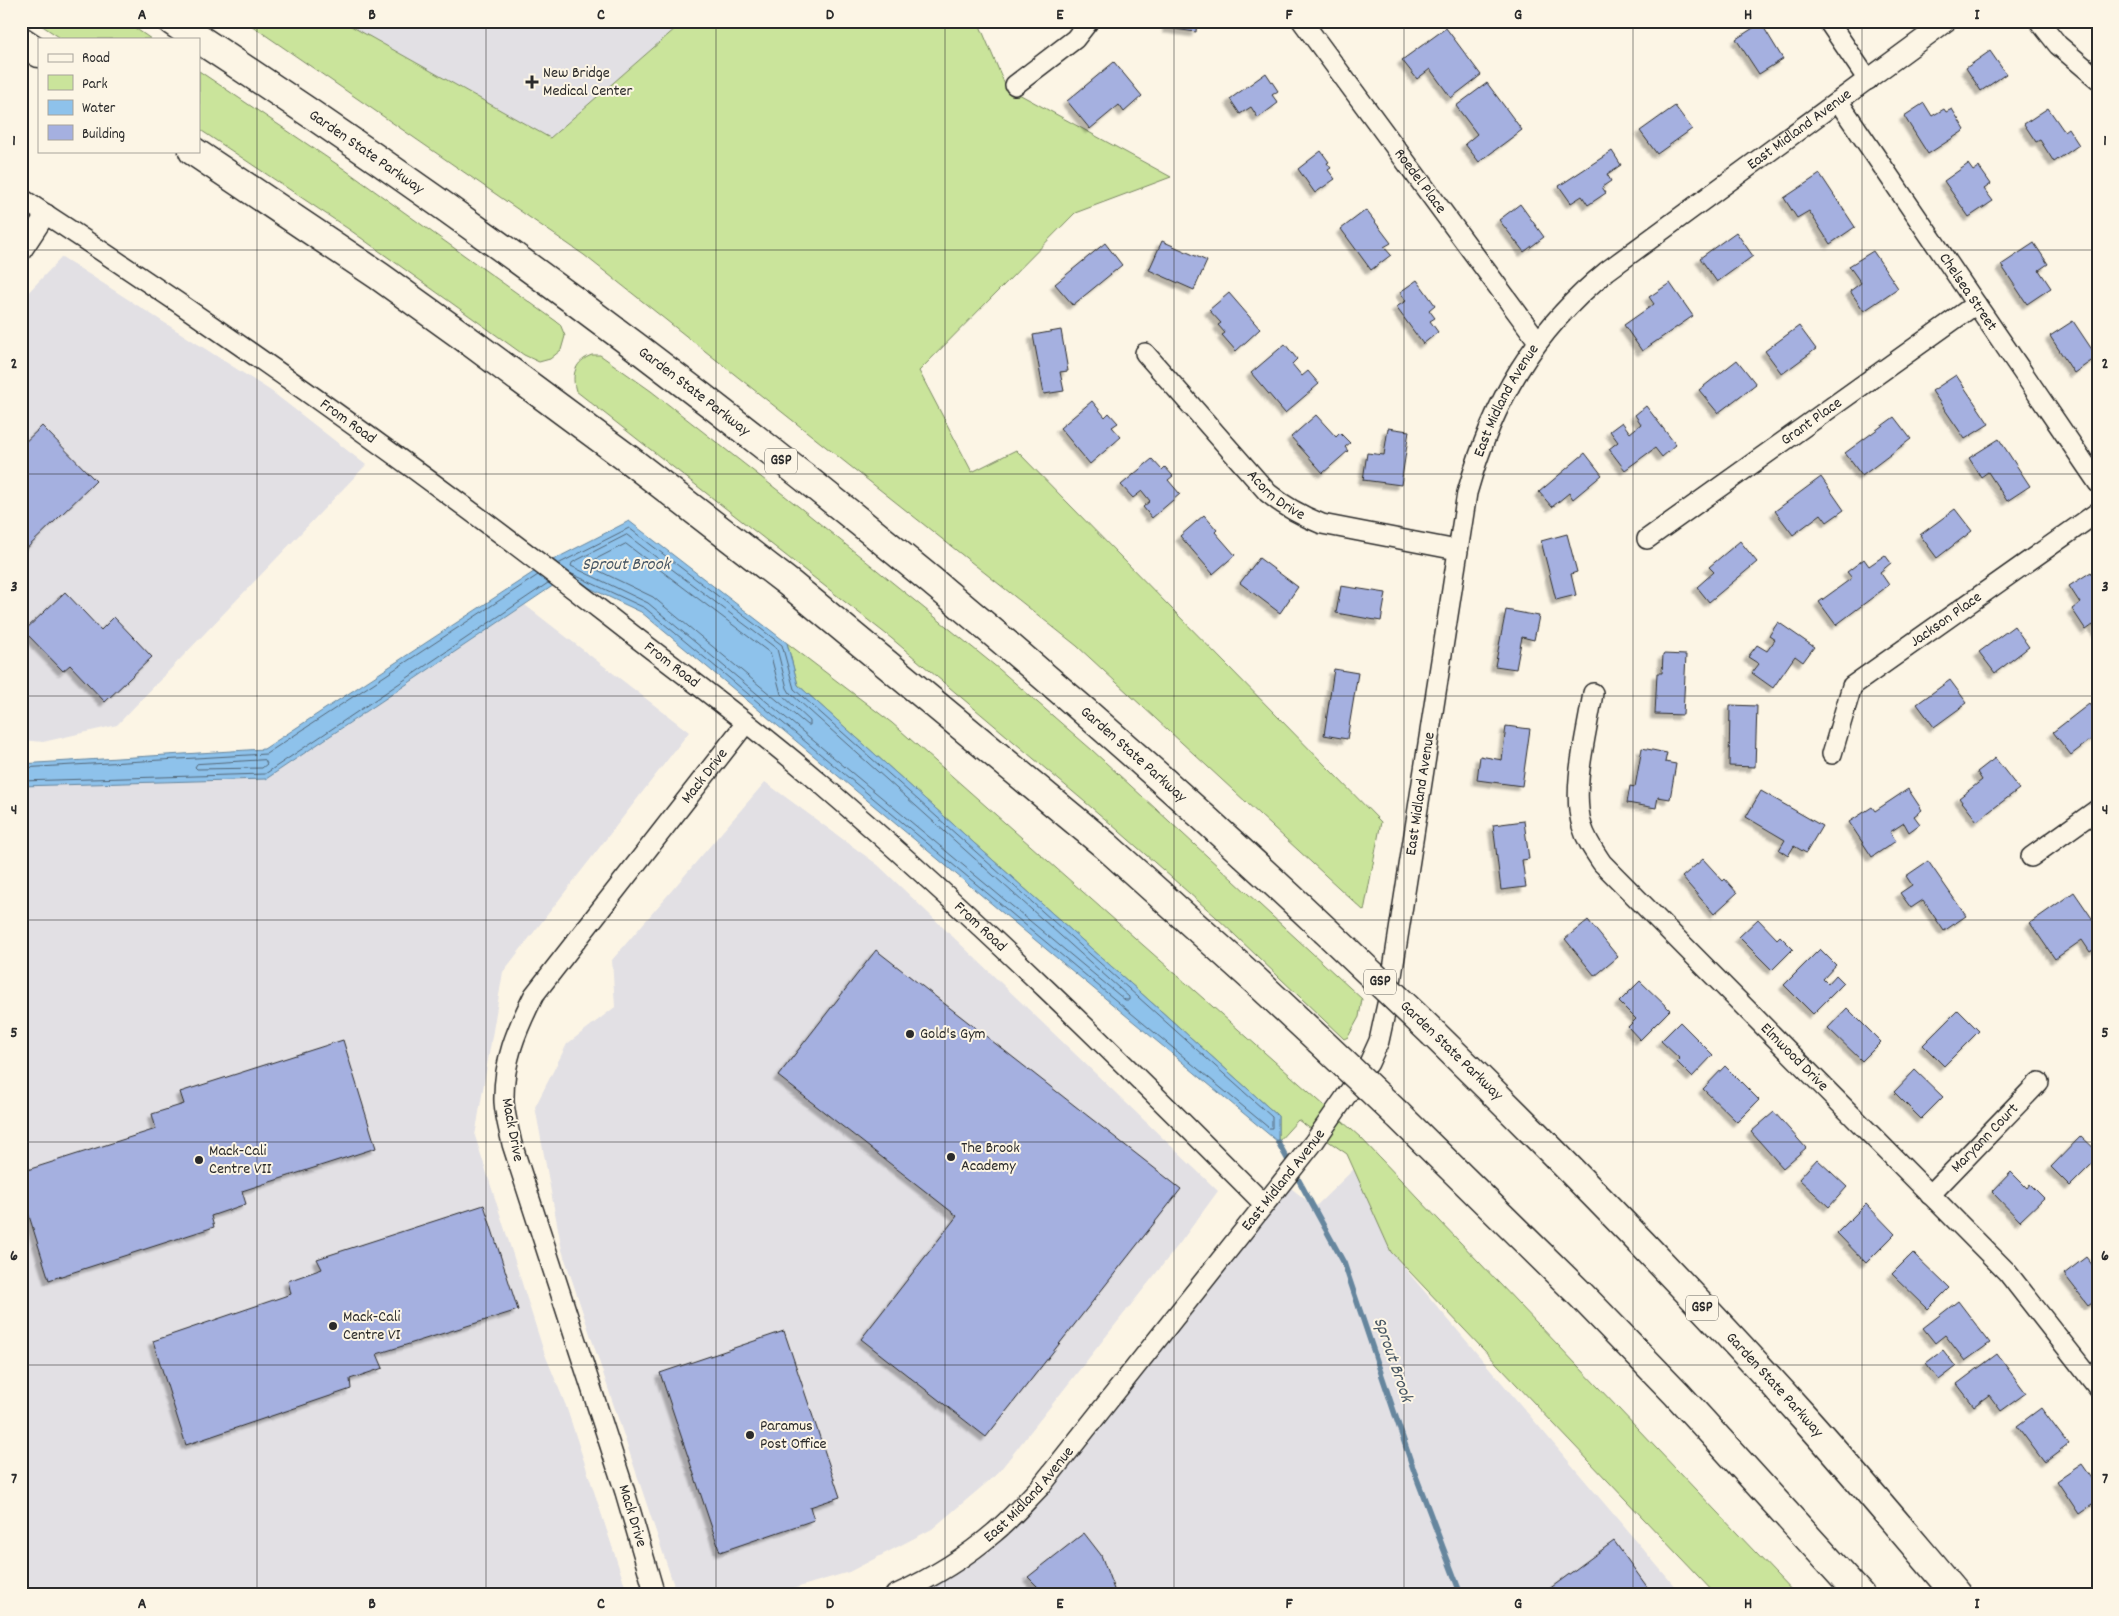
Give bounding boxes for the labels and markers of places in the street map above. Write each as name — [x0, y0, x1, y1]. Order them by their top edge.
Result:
place label: New Bridge Medical Center — [543, 62, 633, 103]
marker: New Bridge Medical Center — [525, 75, 539, 89]
place label: Gold's Gym — [920, 1023, 986, 1046]
marker: Gold's Gym — [904, 1028, 916, 1040]
place label: The Brook Academy — [961, 1137, 1020, 1178]
place label: Mack-Cali Centre VII — [209, 1140, 272, 1181]
marker: The Brook Academy — [945, 1151, 957, 1163]
marker: Mack-Cali Centre VII — [193, 1154, 205, 1166]
place label: Mack-Cali Centre VI — [343, 1306, 401, 1347]
marker: Mack-Cali Centre VI — [327, 1320, 339, 1332]
place label: Paramus Post Office — [760, 1415, 827, 1456]
marker: Paramus Post Office — [744, 1429, 756, 1441]

